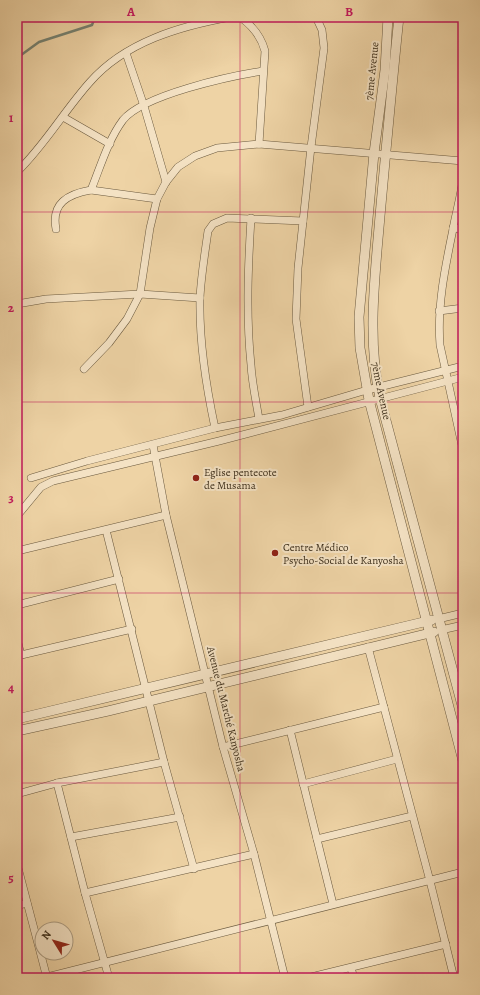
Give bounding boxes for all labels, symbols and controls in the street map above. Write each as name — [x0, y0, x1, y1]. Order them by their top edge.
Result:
text: A — [126, 3, 136, 20]
text: B — [345, 3, 353, 20]
street label: 7ème Avenue — [361, 41, 383, 101]
text: 1 — [9, 109, 14, 126]
text: 2 — [8, 299, 15, 316]
street label: 7ème Avenue — [368, 361, 394, 421]
place label: Eglise pentecote de Musama — [204, 465, 277, 493]
marker: Eglise pentecote de Musama — [191, 473, 201, 483]
text: 3 — [8, 489, 14, 506]
place label: Centre Médico Psycho-Social de Kanyosha — [283, 540, 405, 568]
marker: Centre Médico Psycho-Social de Kanyosha — [270, 548, 280, 558]
street label: Avenue du Marché Kanyosha — [203, 644, 249, 774]
text: 4 — [8, 679, 14, 696]
text: 5 — [8, 869, 14, 886]
north arrow — [34, 921, 74, 961]
text: N — [38, 928, 55, 943]

